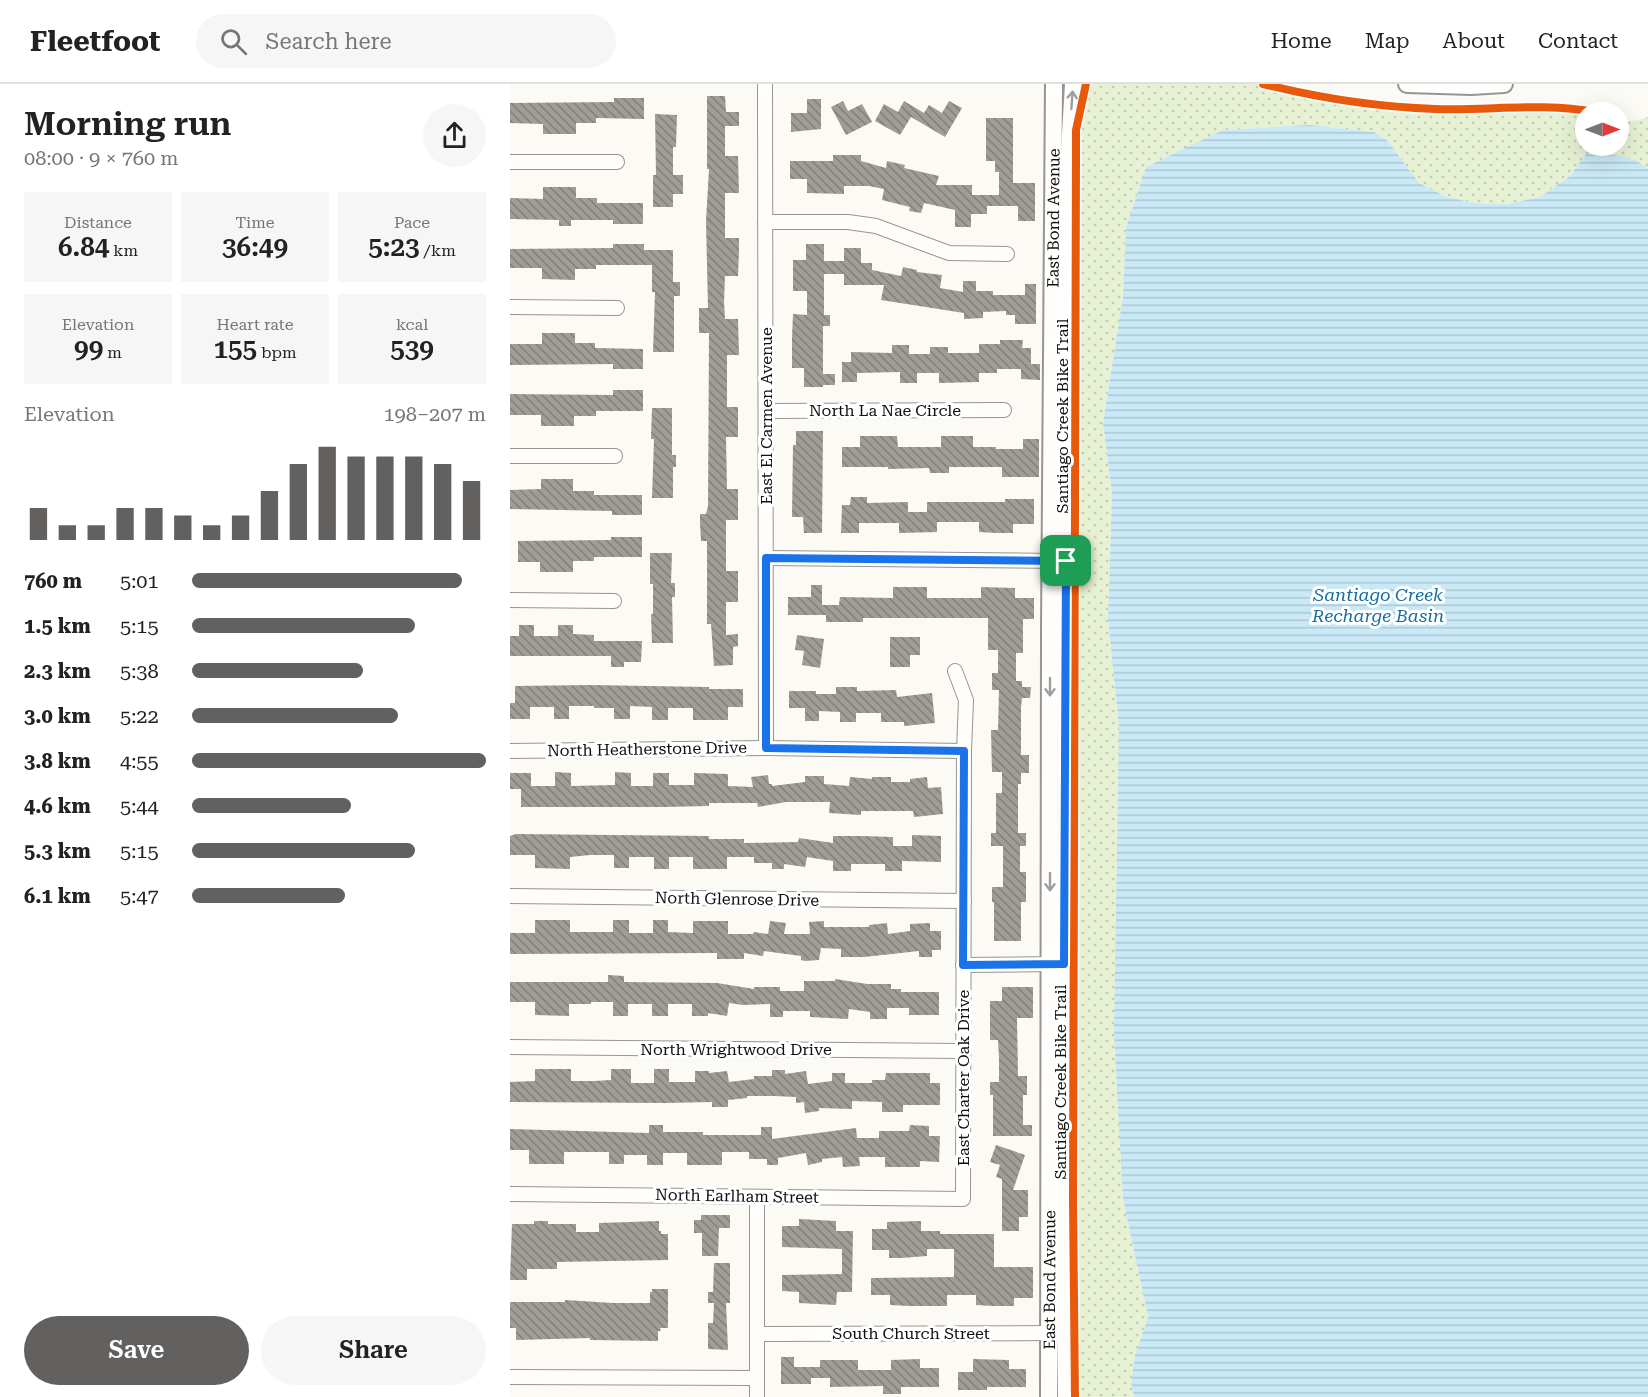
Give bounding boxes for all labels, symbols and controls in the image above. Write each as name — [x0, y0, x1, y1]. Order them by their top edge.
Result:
search box — [196, 14, 616, 68]
text: Fleetfoot — [30, 25, 160, 58]
icon: search — [217, 25, 250, 58]
text: Search here — [265, 29, 391, 54]
text: Home — [1271, 29, 1332, 53]
text: Map — [1365, 29, 1410, 53]
text: About — [1443, 29, 1505, 53]
text: Contact — [1538, 29, 1618, 53]
one-way arrow — [1067, 90, 1078, 110]
north arrow — [1575, 102, 1629, 156]
map controls — [1575, 102, 1629, 156]
text: Morning run — [24, 104, 231, 143]
button: share — [423, 104, 486, 167]
text: 08:00 · 9 × 760 m — [24, 146, 179, 170]
street label: East Bond Avenue — [1043, 148, 1063, 288]
text: Distance — [64, 213, 132, 232]
text: Time — [235, 213, 275, 232]
text: Pace — [394, 213, 430, 232]
text: 6.84 — [58, 232, 109, 262]
text: 36:49 — [222, 232, 288, 262]
text: 5:23 — [368, 232, 420, 262]
text: km — [109, 241, 138, 260]
text: /km — [420, 241, 456, 260]
text: Elevation — [62, 315, 134, 334]
text: Heart rate — [217, 315, 293, 334]
text: kcal — [396, 315, 428, 334]
street label: Santiago Creek Bike Trail — [1053, 318, 1072, 513]
street label: East El Carmen Avenue — [757, 327, 776, 505]
text: 99 — [74, 334, 103, 364]
text: 155 — [213, 334, 257, 364]
text: 539 — [390, 334, 434, 364]
text: m — [103, 343, 122, 362]
text: bpm — [257, 343, 297, 362]
street label: North La Nae Circle — [809, 401, 961, 420]
text: Elevation — [24, 402, 115, 426]
text: 198–207 m — [383, 402, 486, 426]
pin — [1040, 535, 1091, 586]
icon: arrive — [1049, 544, 1082, 577]
text: 760 m — [24, 569, 82, 593]
text: 5:01 — [120, 569, 159, 593]
water label: Santiago Creek Recharge Basin — [1311, 584, 1444, 626]
text: 1.5 km — [24, 614, 91, 638]
text: 5:15 — [120, 614, 159, 638]
text: 2.3 km — [24, 659, 91, 683]
text: 5:38 — [120, 659, 159, 683]
one-way arrow — [1044, 677, 1056, 697]
text: 3.0 km — [24, 704, 91, 728]
text: 5:22 — [120, 704, 159, 728]
street label: North Heatherstone Drive — [547, 738, 747, 760]
text: 3.8 km — [24, 749, 91, 773]
text: 4:55 — [120, 749, 159, 773]
text: 4.6 km — [24, 794, 91, 818]
text: 5:44 — [120, 794, 159, 818]
text: 5.3 km — [24, 839, 91, 863]
text: 5:15 — [120, 839, 159, 863]
one-way arrow — [1044, 872, 1056, 892]
text: 6.1 km — [24, 884, 91, 908]
text: 5:47 — [120, 884, 159, 908]
street label: North Glenrose Drive — [655, 888, 820, 910]
street label: Santiago Creek Bike Trail — [1051, 984, 1070, 1179]
street label: East Charter Oak Drive — [954, 990, 973, 1166]
street label: North Wrightwood Drive — [640, 1040, 832, 1059]
street label: North Earlham Street — [655, 1185, 819, 1207]
street label: East Bond Avenue — [1040, 1210, 1059, 1350]
button: Save — [24, 1316, 249, 1385]
button: Share — [261, 1316, 486, 1385]
street label: South Church Street — [832, 1324, 990, 1343]

